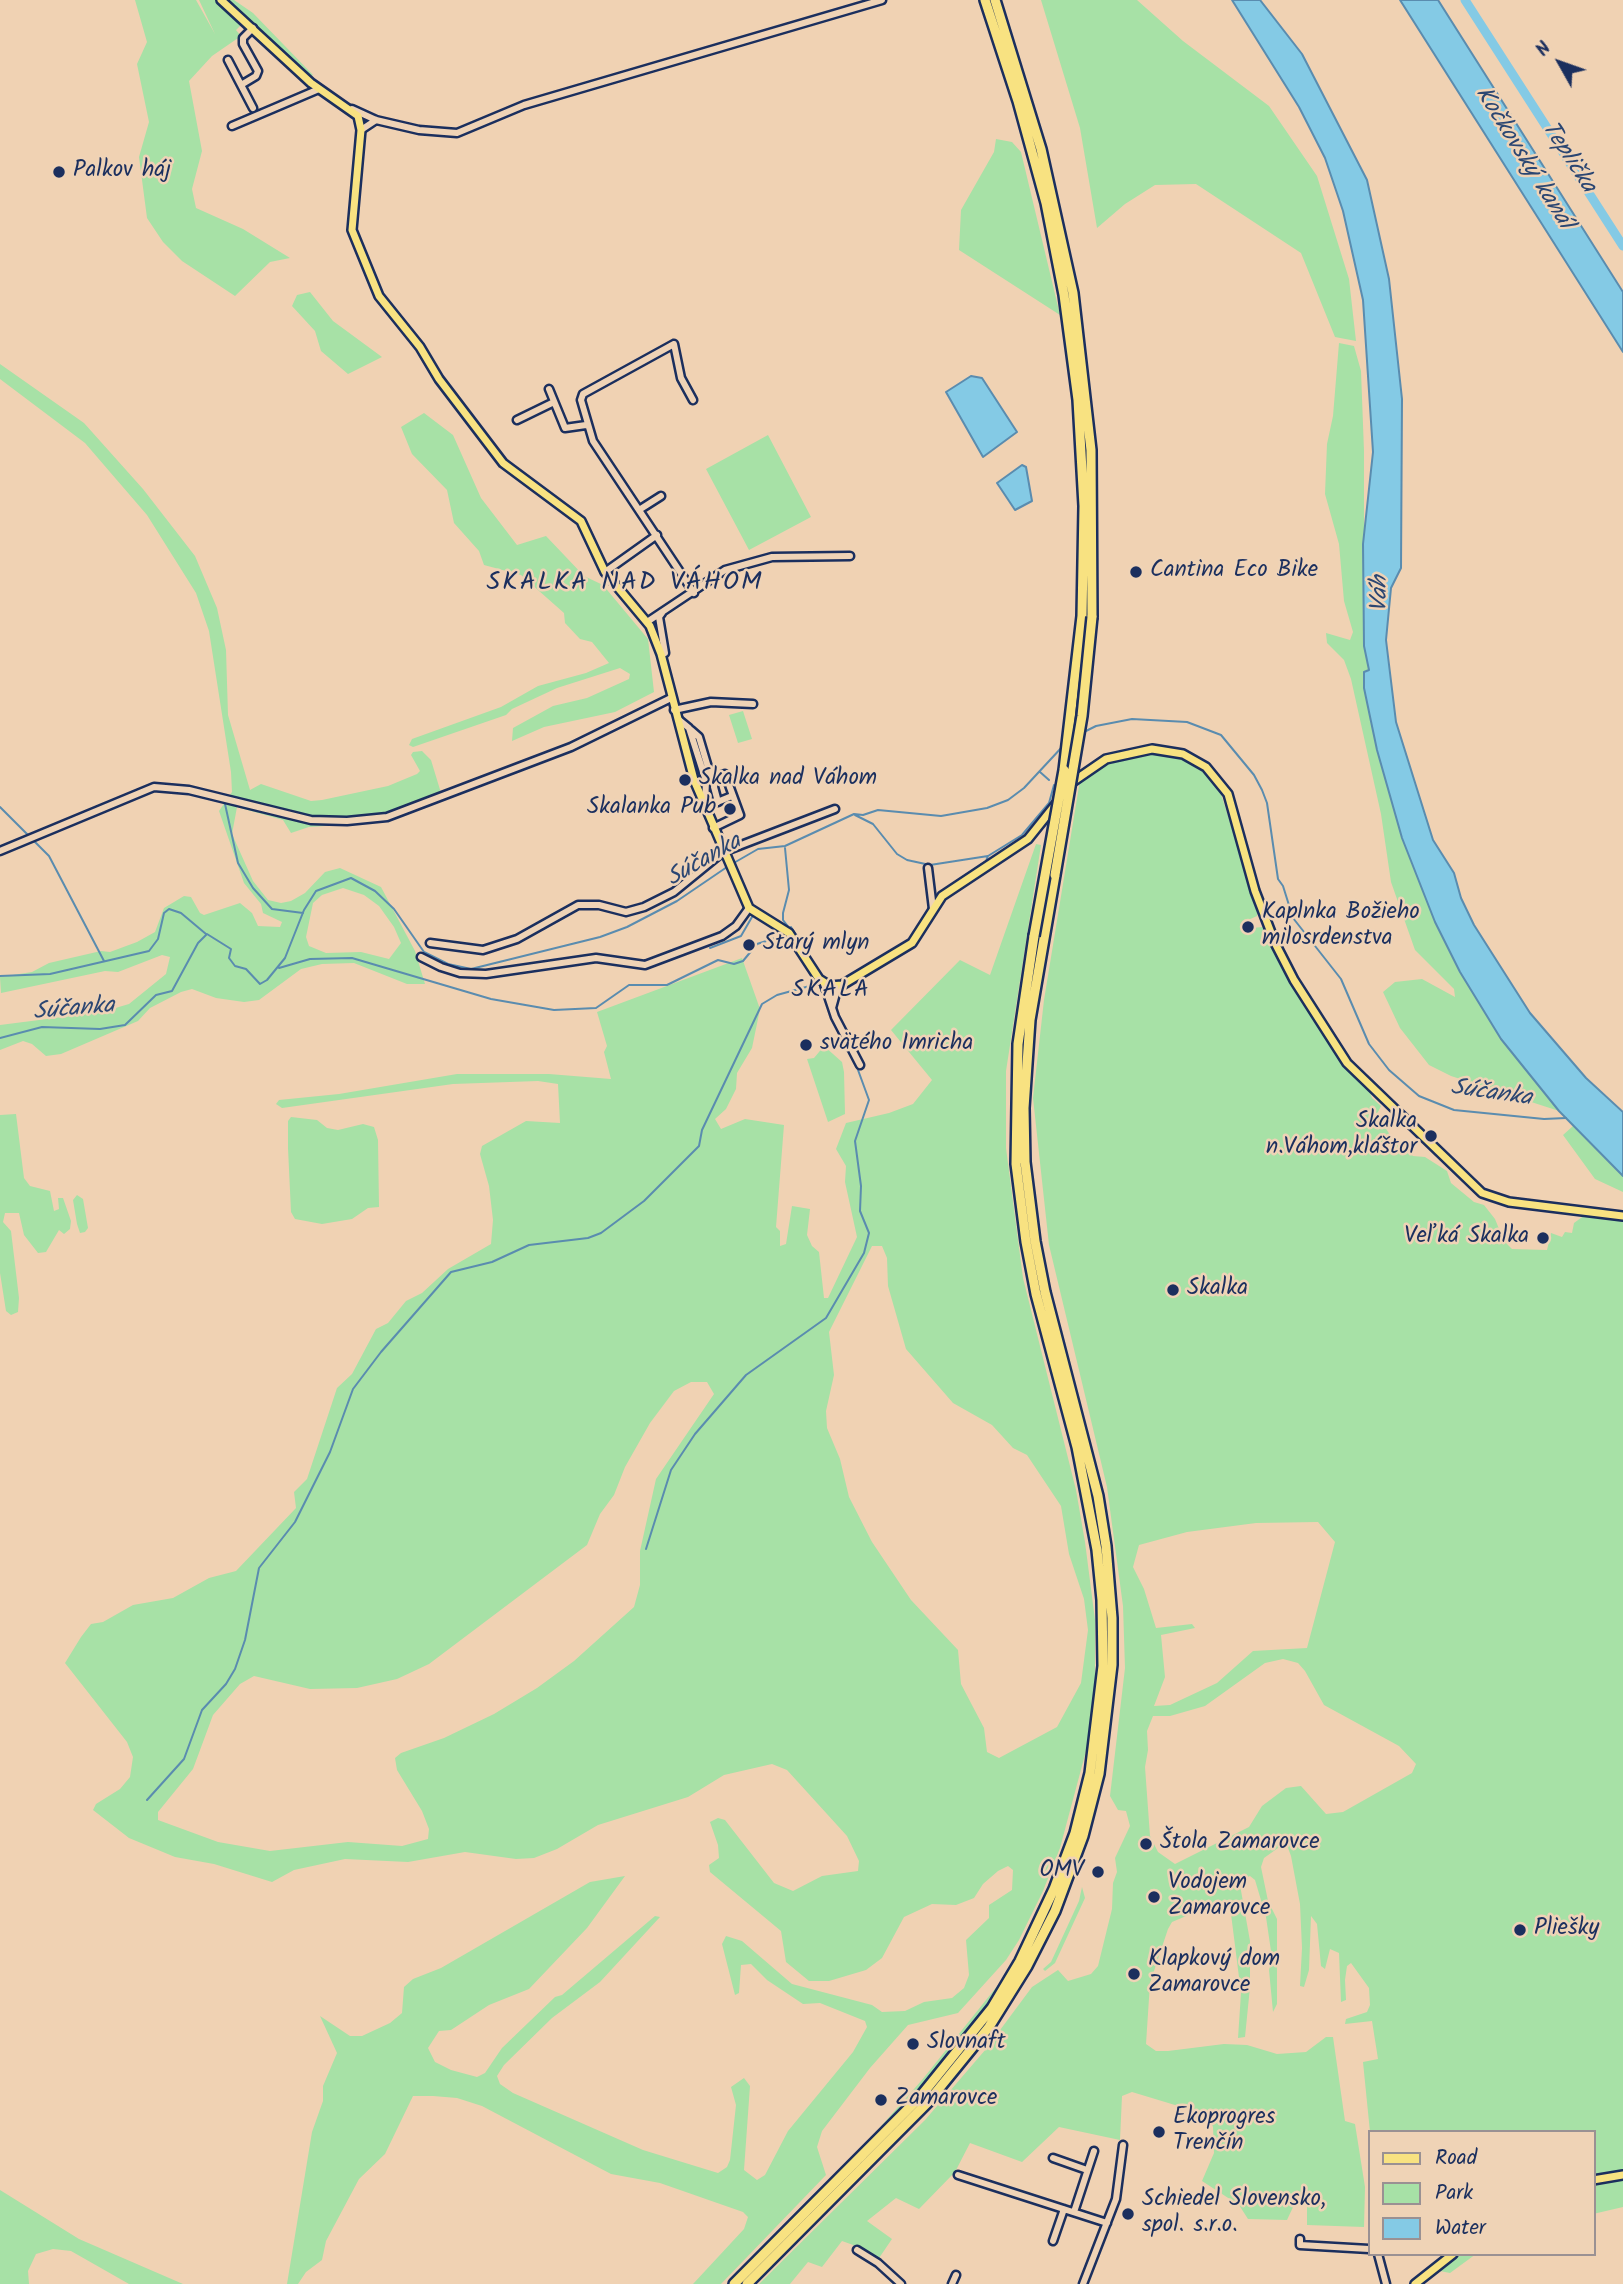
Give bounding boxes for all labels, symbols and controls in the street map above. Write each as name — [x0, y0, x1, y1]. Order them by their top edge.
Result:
north arrow — [1525, 28, 1595, 98]
text: N — [1529, 35, 1559, 64]
water label: Kočkovský kanál — [1467, 82, 1577, 236]
water label: Teplička — [1533, 117, 1601, 199]
place label: Palkov háj — [73, 158, 171, 186]
marker: Palkov háj — [51, 164, 67, 180]
place label: Cantina Eco Bike — [1150, 558, 1318, 586]
marker: Cantina Eco Bike — [1128, 564, 1144, 580]
district label: SKALKA NAD VÁHOM — [489, 569, 761, 601]
water label: Váh — [1367, 575, 1397, 613]
place label: Skalka nad Váhom — [699, 766, 877, 794]
marker: Skalka nad Váhom — [677, 772, 693, 788]
place label: Skalanka Pub — [587, 795, 716, 823]
marker: Skalanka Pub — [722, 801, 738, 817]
water label: Súčanka — [662, 829, 748, 895]
place label: Kaplnka Božieho milosrdenstva — [1262, 900, 1420, 954]
marker: Kaplnka Božieho milosrdenstva — [1240, 919, 1256, 935]
place label: Starý mlyn — [763, 931, 870, 959]
marker: Starý mlyn — [741, 937, 757, 953]
district label: SKALA — [792, 978, 870, 1006]
water label: Súčanka — [32, 993, 116, 1029]
place label: svätého Imricha — [820, 1031, 973, 1059]
marker: svätého Imricha — [798, 1037, 814, 1053]
water label: Súčanka — [1449, 1075, 1533, 1115]
place label: Skalka n.Váhom,kláštor — [1266, 1109, 1417, 1163]
marker: Skalka n.Váhom,kláštor — [1423, 1128, 1439, 1144]
place label: Veľká Skalka — [1404, 1224, 1529, 1252]
marker: Veľká Skalka — [1535, 1230, 1551, 1246]
place label: Skalka — [1187, 1276, 1248, 1304]
marker: Skalka — [1165, 1282, 1181, 1298]
place label: Štola Zamarovce — [1160, 1830, 1320, 1858]
marker: Štola Zamarovce — [1138, 1836, 1154, 1852]
place label: OMV — [1040, 1858, 1084, 1886]
marker: OMV — [1090, 1864, 1106, 1880]
place label: Vodojem Zamarovce — [1168, 1870, 1270, 1924]
marker: Vodojem Zamarovce — [1146, 1889, 1162, 1905]
place label: Pliešky — [1534, 1916, 1599, 1944]
marker: Pliešky — [1512, 1922, 1528, 1938]
place label: Klapkový dom Zamarovce — [1148, 1947, 1280, 2001]
marker: Klapkový dom Zamarovce — [1126, 1966, 1142, 1982]
place label: Slovnaft — [927, 2030, 1006, 2058]
marker: Slovnaft — [905, 2036, 921, 2052]
place label: Zamarovce — [895, 2086, 997, 2114]
marker: Zamarovce — [873, 2092, 889, 2108]
place label: Ekoprogres Trenčín — [1173, 2105, 1275, 2159]
marker: Ekoprogres Trenčín — [1151, 2124, 1167, 2140]
legend — [1368, 2130, 1595, 2256]
text: Road — [1435, 2142, 1477, 2175]
text: Park — [1435, 2177, 1473, 2210]
place label: Schiedel Slovensko, spol. s.r.o. — [1142, 2187, 1326, 2241]
marker: Schiedel Slovensko, spol. s.r.o. — [1120, 2206, 1136, 2222]
text: Water — [1435, 2212, 1486, 2245]

